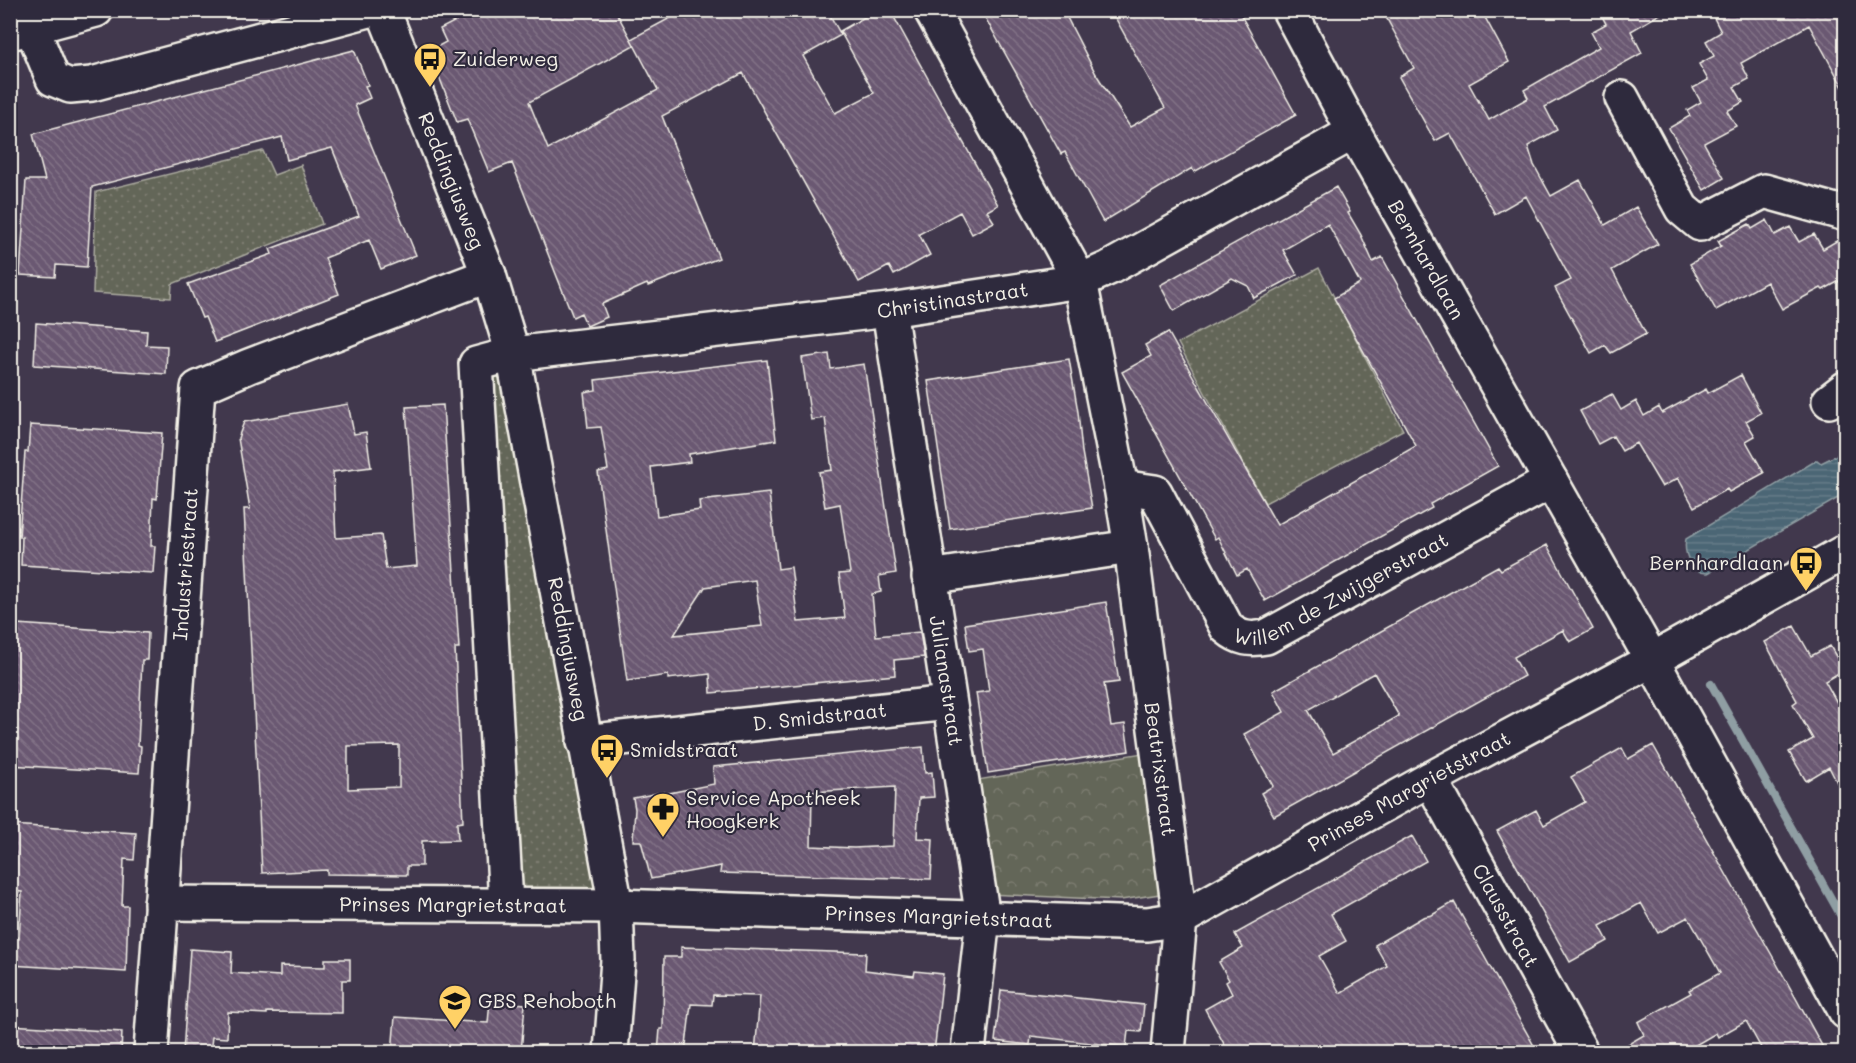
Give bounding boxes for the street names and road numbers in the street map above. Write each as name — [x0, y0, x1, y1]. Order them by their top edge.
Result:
street label: Reddingiusweg — [413, 108, 491, 253]
street label: Bernhardlaan — [1383, 195, 1471, 324]
street label: Christinastraat — [876, 275, 1030, 323]
street label: Industriestraat — [166, 487, 203, 641]
street label: Willem de Zwijgerstraat — [1231, 526, 1452, 651]
street label: Reddingiusweg — [543, 575, 595, 723]
street label: Julianastraat — [924, 613, 970, 747]
street label: D. Smidstraat — [751, 696, 888, 736]
street label: Beatrixstraat — [1140, 701, 1183, 838]
street label: Prinses Margrietstraat — [1303, 724, 1515, 857]
street label: Clausstraat — [1467, 858, 1546, 972]
street label: Prinses Margrietstraat — [339, 890, 567, 918]
street label: Prinses Margrietstraat — [825, 899, 1053, 933]

